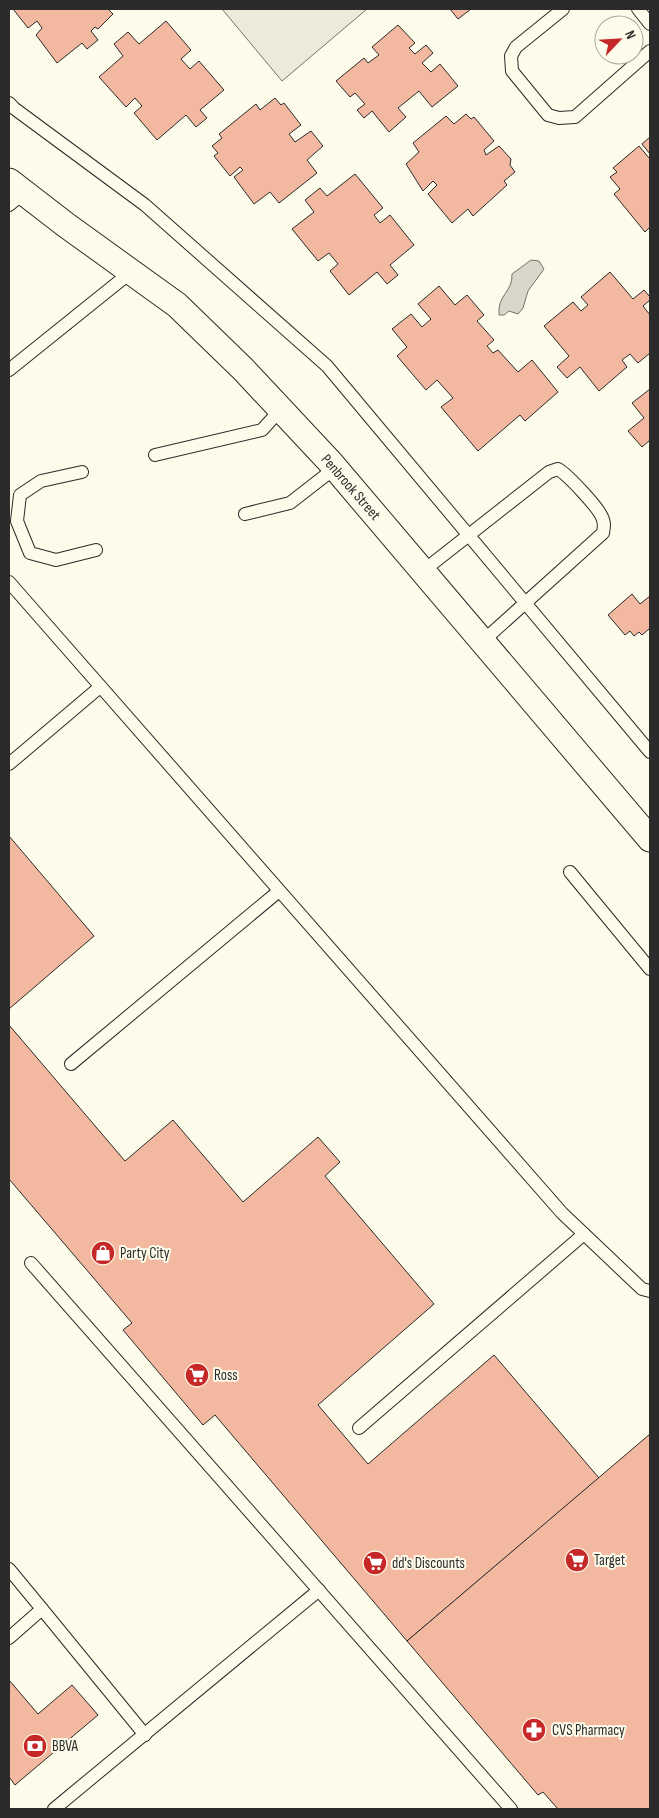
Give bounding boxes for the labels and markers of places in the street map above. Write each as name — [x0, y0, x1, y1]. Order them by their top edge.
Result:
shop icon: Party City — [90, 1240, 116, 1266]
place label: Party City — [120, 1244, 170, 1263]
supermarket icon: Ross — [184, 1362, 210, 1388]
place label: Ross — [214, 1366, 238, 1385]
supermarket icon: Target — [564, 1547, 590, 1573]
supermarket icon: dd's Discounts — [362, 1550, 388, 1576]
place label: Target — [594, 1551, 626, 1570]
place label: dd's Discounts — [392, 1554, 465, 1573]
pharmacy icon: CVS Pharmacy — [521, 1717, 547, 1743]
place label: CVS Pharmacy — [552, 1721, 625, 1740]
bank icon: BBVA — [22, 1733, 48, 1759]
place label: BBVA — [52, 1737, 79, 1756]

